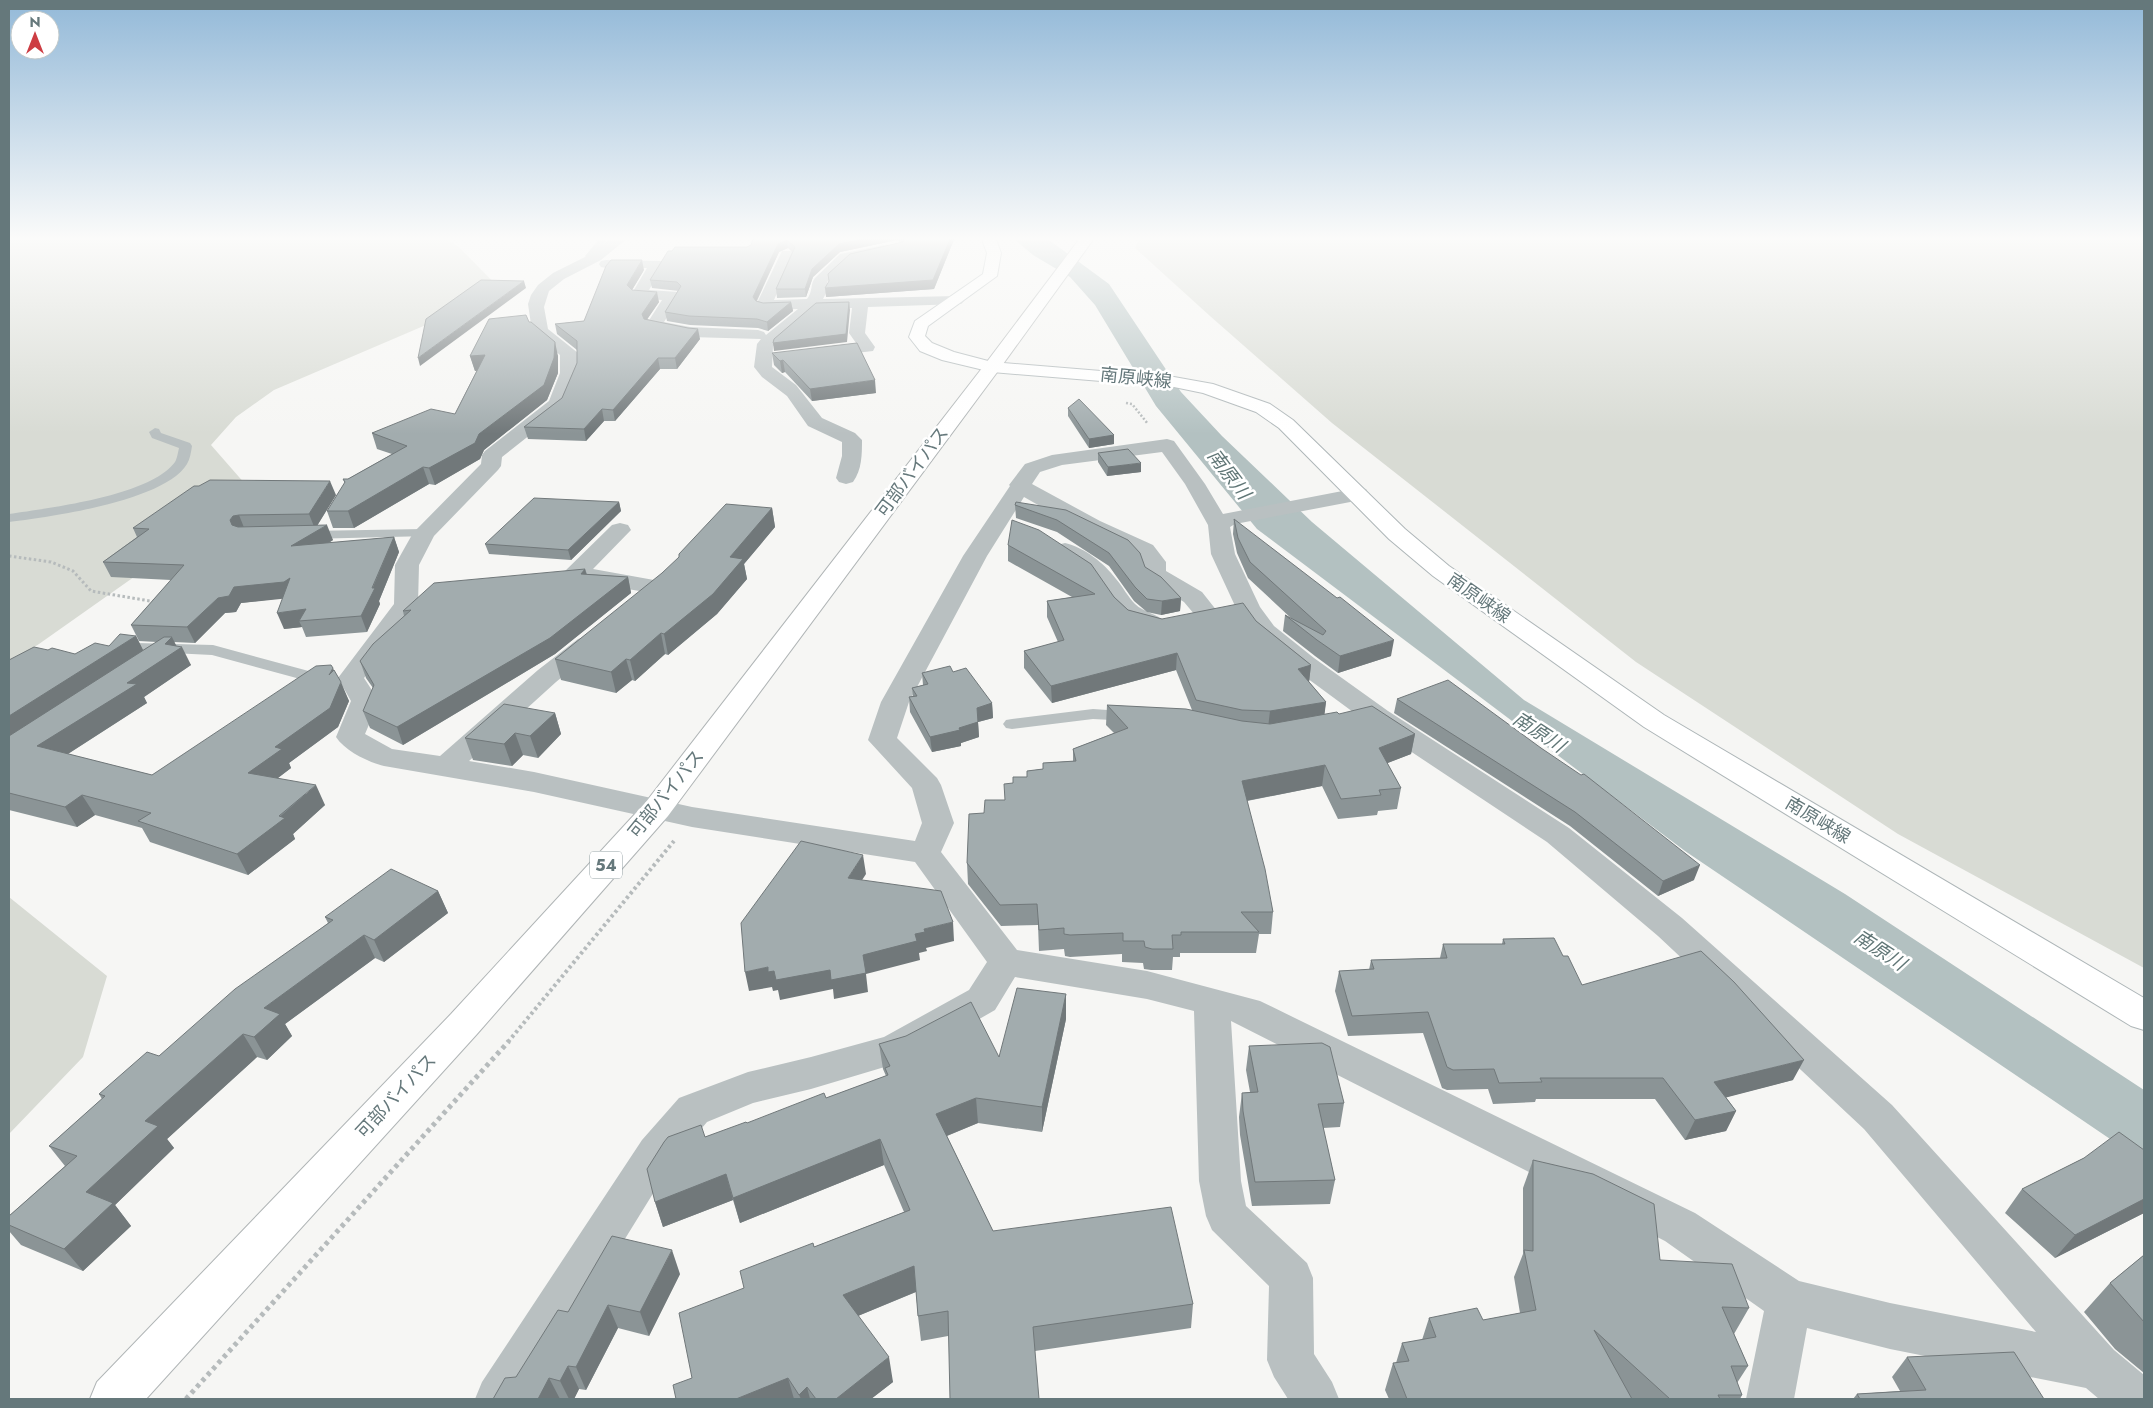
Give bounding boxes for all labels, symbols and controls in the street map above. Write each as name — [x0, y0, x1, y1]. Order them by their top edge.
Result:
north arrow — [10, 10, 60, 60]
text: N — [29, 12, 41, 32]
street label: 南原峡線 — [1099, 361, 1173, 395]
street label: 可部バイパス — [869, 421, 955, 523]
water label: 南原川 — [1201, 443, 1258, 506]
street label: 南原峡線 — [1442, 567, 1516, 629]
water label: 南原川 — [1508, 705, 1572, 760]
street label: 可部バイパス — [622, 744, 710, 844]
street label: 南原峡線 — [1780, 790, 1856, 850]
road number: 54 — [590, 852, 622, 878]
water label: 南原川 — [1849, 923, 1913, 978]
street label: 可部バイパス — [350, 1048, 442, 1144]

